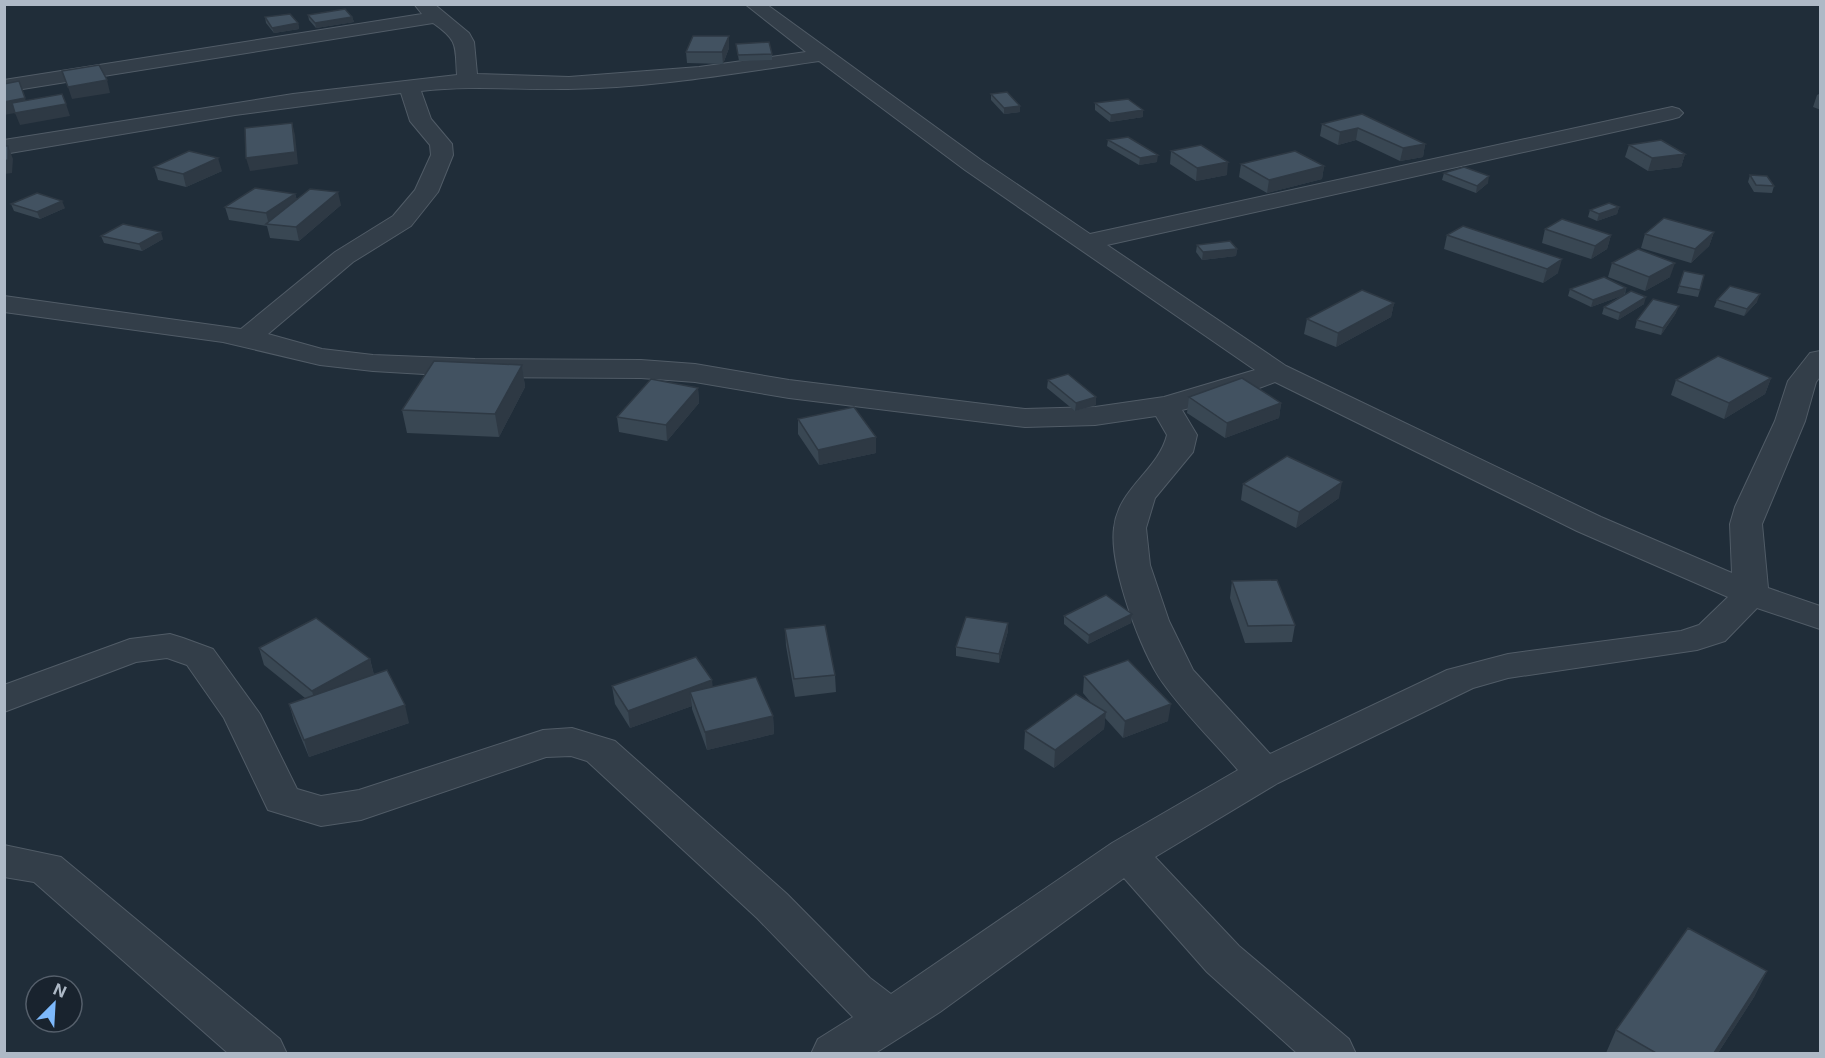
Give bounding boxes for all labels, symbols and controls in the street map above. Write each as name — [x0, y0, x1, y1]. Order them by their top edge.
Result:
north arrow — [24, 974, 84, 1034]
text: N — [50, 979, 70, 1002]

